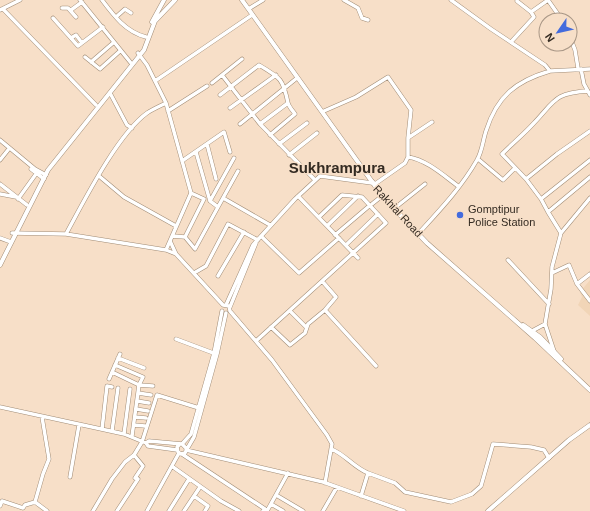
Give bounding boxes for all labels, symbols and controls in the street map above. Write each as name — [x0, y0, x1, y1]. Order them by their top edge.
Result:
north arrow — [538, 12, 578, 52]
text: N — [542, 31, 557, 44]
district label: Sukhrampura — [289, 159, 386, 176]
street label: Rakhial Road — [371, 183, 425, 239]
place label: Gomptipur Police Station — [468, 203, 535, 228]
marker: Gomptipur Police Station — [455, 210, 465, 220]

